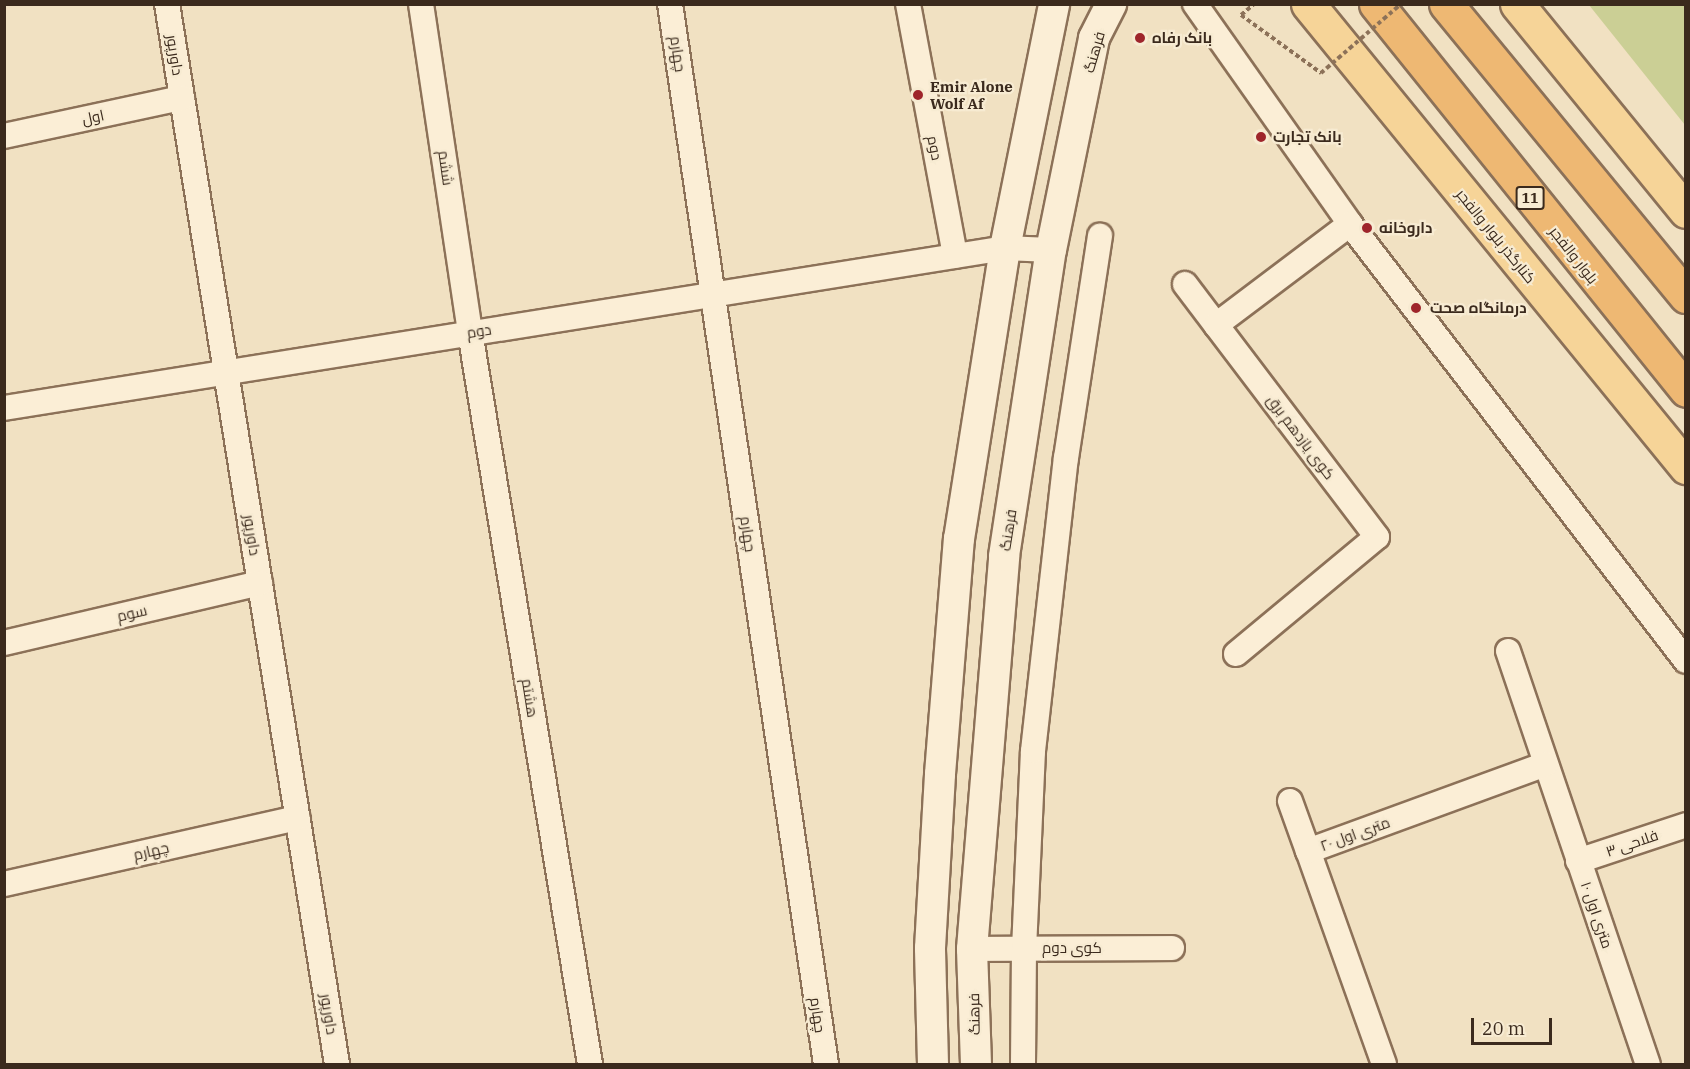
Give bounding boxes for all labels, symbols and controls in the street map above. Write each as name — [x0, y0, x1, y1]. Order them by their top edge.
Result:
street label: فرهنگ — [1080, 29, 1108, 75]
place label: بانک رفاه — [1152, 29, 1212, 47]
marker: بانک رفاه — [1133, 31, 1147, 45]
street label: داورپور — [163, 33, 187, 77]
street label: چهارم — [667, 35, 689, 73]
place label: Emir Alone Wolf Af — [930, 77, 1013, 112]
marker: Emir Alone Wolf Af — [911, 88, 925, 102]
street label: اول — [80, 106, 106, 128]
place label: بانک تجارت — [1273, 128, 1342, 146]
marker: بانک تجارت — [1254, 130, 1268, 144]
street label: دوم — [924, 134, 946, 162]
street label: ششم — [435, 149, 457, 187]
street label: کنارگذر بلوار والفجر — [1453, 185, 1539, 287]
road number: 11 — [1515, 187, 1545, 209]
place label: داروخانه — [1379, 219, 1432, 237]
marker: داروخانه — [1360, 221, 1374, 235]
street label: بلوار والفجر — [1546, 223, 1602, 287]
marker: درمانگاه صحت — [1407, 299, 1425, 317]
place label: درمانگاه صحت — [1430, 299, 1527, 317]
street label: دوم — [465, 320, 493, 342]
street label: کوی یازدهم برق — [1263, 391, 1339, 483]
street label: فرهنگ — [996, 508, 1020, 552]
street label: داورپور — [240, 513, 264, 557]
street label: چهارم — [737, 515, 759, 553]
street label: سوم — [115, 601, 149, 625]
street label: هشتم — [518, 677, 542, 719]
street label: ۲۰ متری اول — [1318, 813, 1392, 855]
street label: فلاحی ۳ — [1603, 826, 1661, 860]
street label: چهارم — [131, 838, 171, 864]
street label: ۱۰ متری اول — [1577, 879, 1617, 951]
street label: کوی دوم — [1042, 939, 1102, 957]
street label: داورپور — [317, 992, 341, 1036]
street label: فرهنگ — [965, 993, 983, 1035]
street label: چهارم — [807, 996, 829, 1034]
scale bar — [1474, 1006, 1555, 1044]
text: 20 m — [1482, 1017, 1525, 1040]

